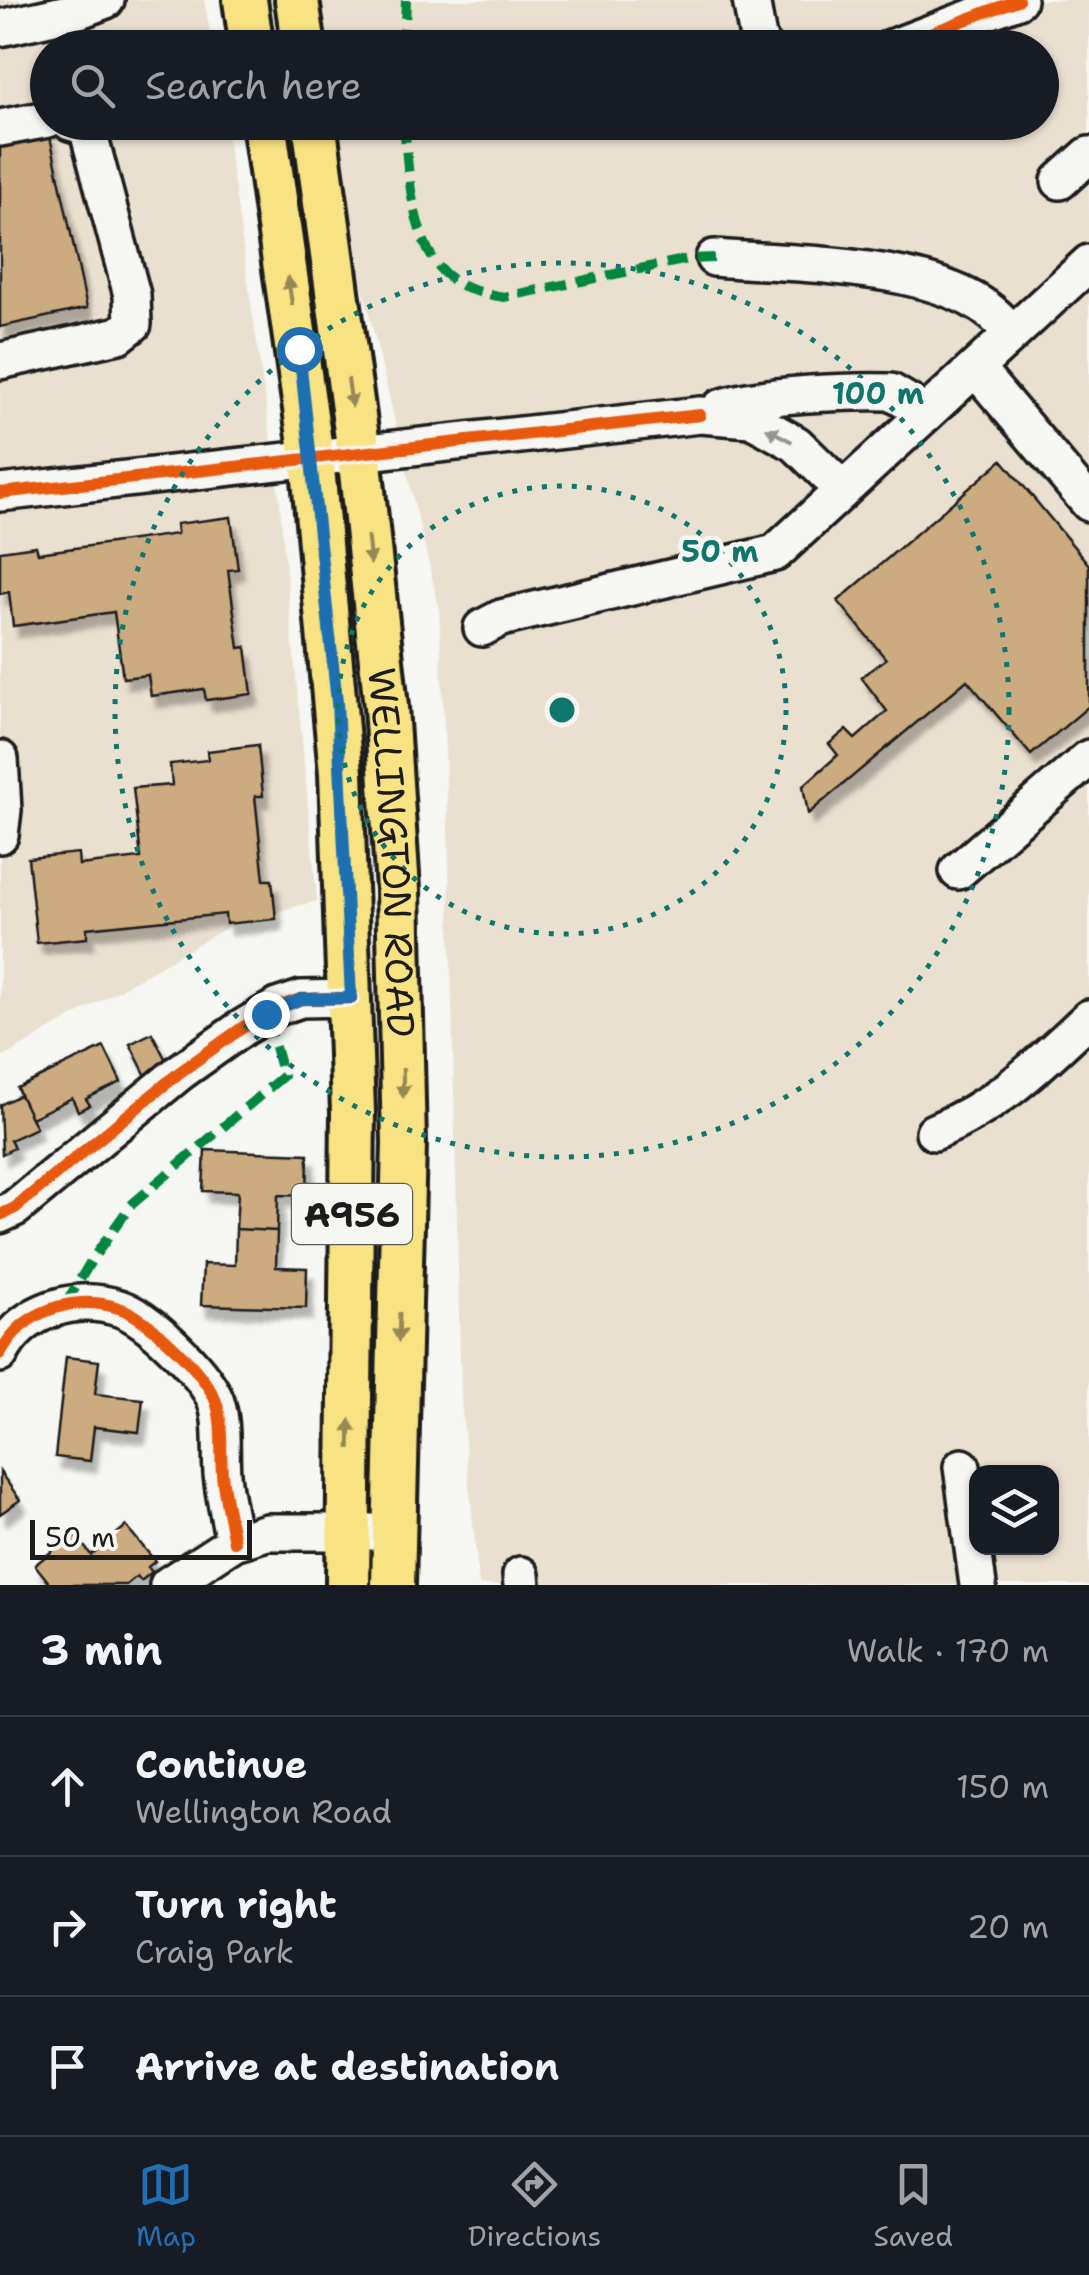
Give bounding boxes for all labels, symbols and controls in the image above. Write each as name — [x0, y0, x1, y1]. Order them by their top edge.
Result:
search box — [30, 30, 1059, 140]
icon: search — [65, 58, 120, 113]
text: Search here — [145, 60, 362, 111]
one-way arrow — [281, 274, 297, 306]
route start — [277, 327, 323, 373]
text: 100 m — [832, 373, 924, 414]
one-way arrow — [343, 377, 359, 409]
one-way arrow — [765, 427, 794, 444]
text: 50 m — [681, 531, 759, 572]
one-way arrow — [361, 534, 377, 566]
street label: WELLINGTON ROAD — [356, 665, 427, 1038]
centre of rings — [544, 692, 580, 728]
route end — [244, 992, 290, 1038]
one-way arrow — [395, 1068, 411, 1100]
road number: A956 — [292, 1184, 412, 1244]
one-way arrow — [391, 1311, 407, 1343]
one-way arrow — [342, 1417, 358, 1449]
map controls — [969, 1465, 1059, 1555]
button: layers — [969, 1465, 1059, 1555]
scale bar — [30, 1515, 252, 1560]
text: 50 m — [45, 1518, 115, 1556]
text: 3 min — [40, 1622, 162, 1678]
text: Walk · 170 m — [847, 1629, 1049, 1672]
text: Continue — [135, 1739, 307, 1790]
icon: ahead — [40, 1759, 95, 1814]
text: 150 m — [956, 1765, 1049, 1808]
text: Wellington Road — [135, 1790, 392, 1833]
text: Turn right — [135, 1879, 337, 1930]
icon: right — [40, 1899, 95, 1954]
text: 20 m — [967, 1905, 1049, 1948]
text: Craig Park — [135, 1930, 294, 1973]
icon: arrive — [40, 2039, 95, 2094]
text: Arrive at destination — [135, 2041, 559, 2092]
tab: Map — [136, 2157, 196, 2255]
tab: Directions — [468, 2157, 601, 2255]
tab: Saved — [873, 2157, 953, 2255]

